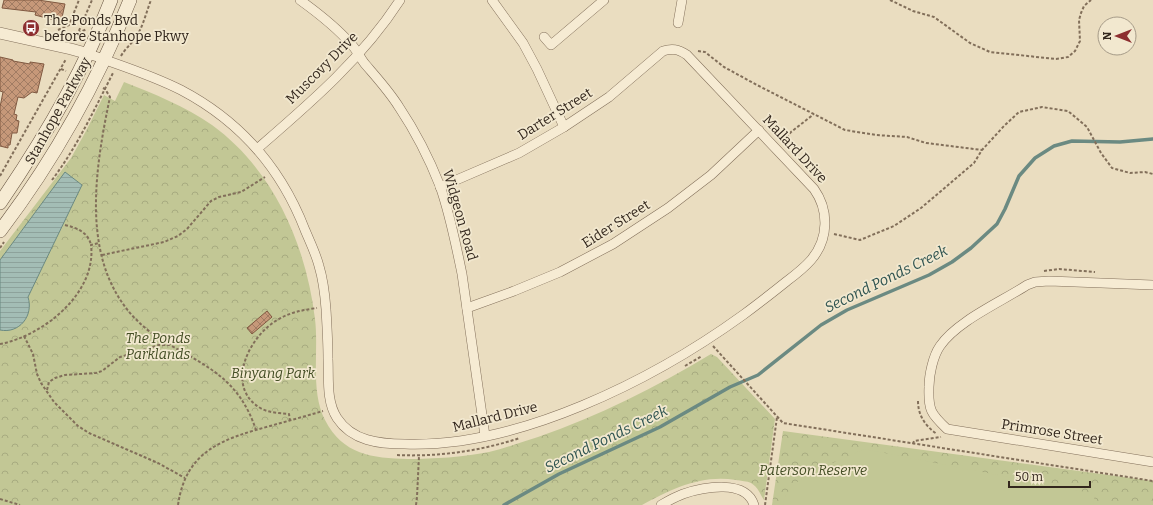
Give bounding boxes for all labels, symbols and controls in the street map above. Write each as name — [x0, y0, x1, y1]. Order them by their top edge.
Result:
place label: The Ponds Bvd before Stanhope Pkwy — [44, 12, 189, 45]
north arrow — [1097, 16, 1137, 56]
bus stop icon: The Ponds Bvd before Stanhope Pkwy — [21, 18, 41, 38]
street label: Muscovy Drive — [282, 28, 362, 108]
text: N — [1101, 31, 1114, 40]
street label: Stanhope Parkway — [21, 54, 95, 168]
street label: Darter Street — [515, 84, 595, 144]
street label: Mallard Drive — [759, 111, 831, 187]
street label: Widgeon Road — [439, 167, 481, 263]
street label: Eider Street — [579, 196, 653, 252]
water label: Second Ponds Creek — [821, 241, 951, 317]
park label: The Ponds Parklands — [126, 330, 191, 363]
park label: Binyang Park — [231, 365, 315, 382]
street label: Mallard Drive — [451, 398, 539, 436]
water label: Second Ponds Creek — [541, 401, 671, 477]
street label: Primrose Street — [1000, 416, 1104, 448]
park label: Paterson Reserve — [759, 462, 867, 479]
scale bar — [1009, 463, 1090, 489]
text: 50 m — [1015, 470, 1044, 484]

